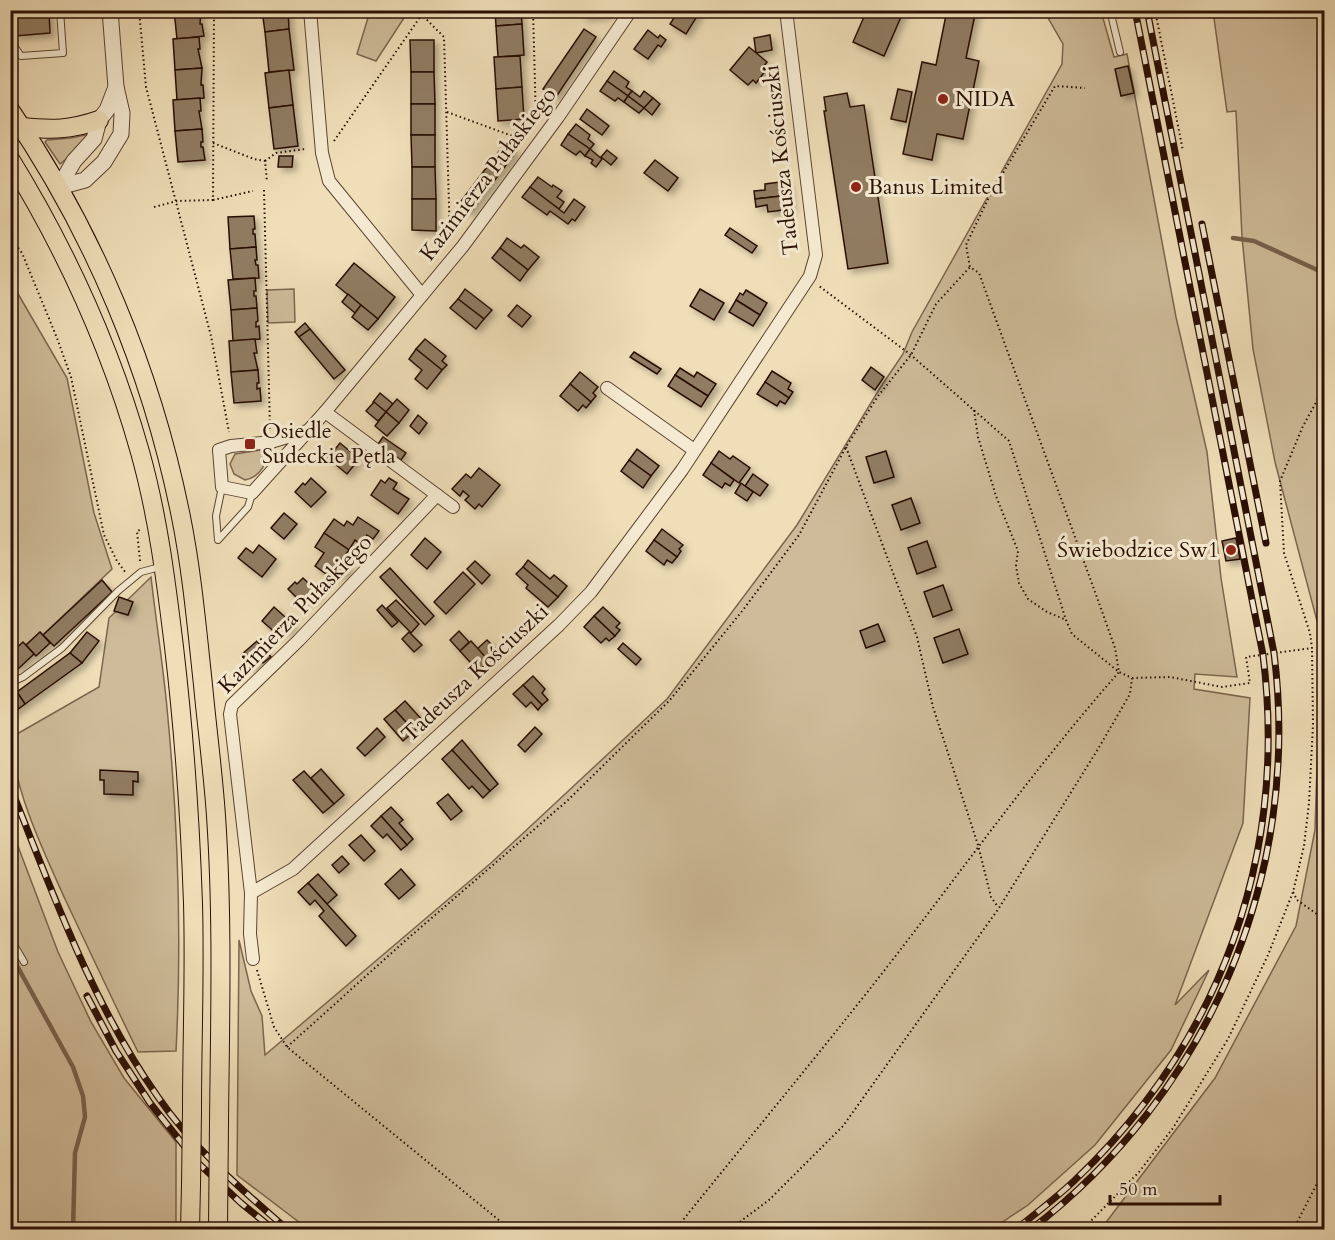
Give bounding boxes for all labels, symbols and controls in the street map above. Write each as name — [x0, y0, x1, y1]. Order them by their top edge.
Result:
street label: Tadeusza Kościuszki — [756, 63, 806, 257]
street label: Kazimierza Pułaskiego — [413, 81, 563, 267]
place label: NIDA — [955, 84, 1015, 114]
marker: NIDA — [936, 92, 950, 106]
place label: Banus Limited — [868, 172, 1004, 202]
marker: Banus Limited — [849, 180, 863, 194]
place label: Osiedle Sudeckie Pętla — [262, 416, 396, 471]
marker: Osiedle Sudeckie Pętla — [243, 437, 257, 451]
street label: Kazimierza Pułaskiego — [211, 528, 379, 700]
place label: Świebodzice Sw1 — [1057, 535, 1219, 565]
marker: Świebodzice Sw1 — [1224, 543, 1238, 557]
street label: Tadeusza Kościuszki — [395, 597, 555, 749]
scale bar — [1110, 1168, 1220, 1206]
text: 50 m — [1119, 1177, 1158, 1202]

